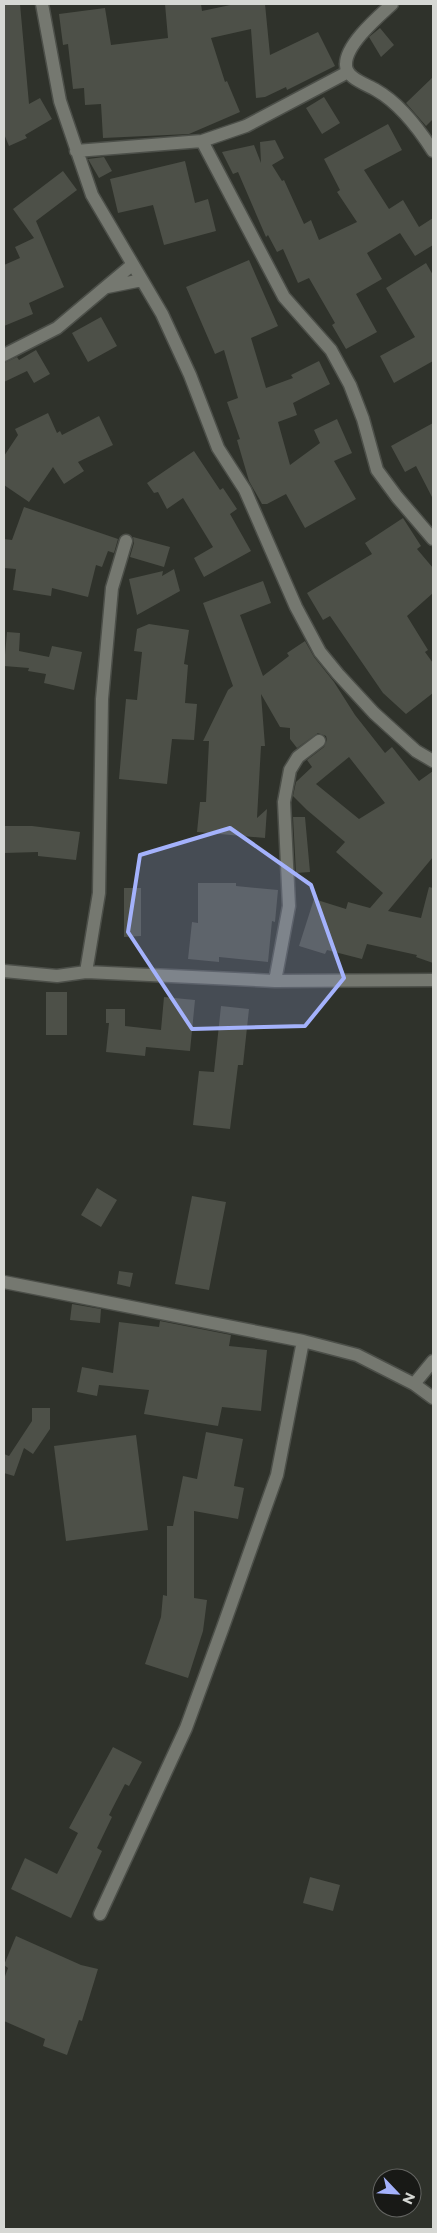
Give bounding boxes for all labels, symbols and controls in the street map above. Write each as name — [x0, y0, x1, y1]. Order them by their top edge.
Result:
north arrow — [372, 2168, 422, 2218]
text: N — [398, 2190, 419, 2207]

